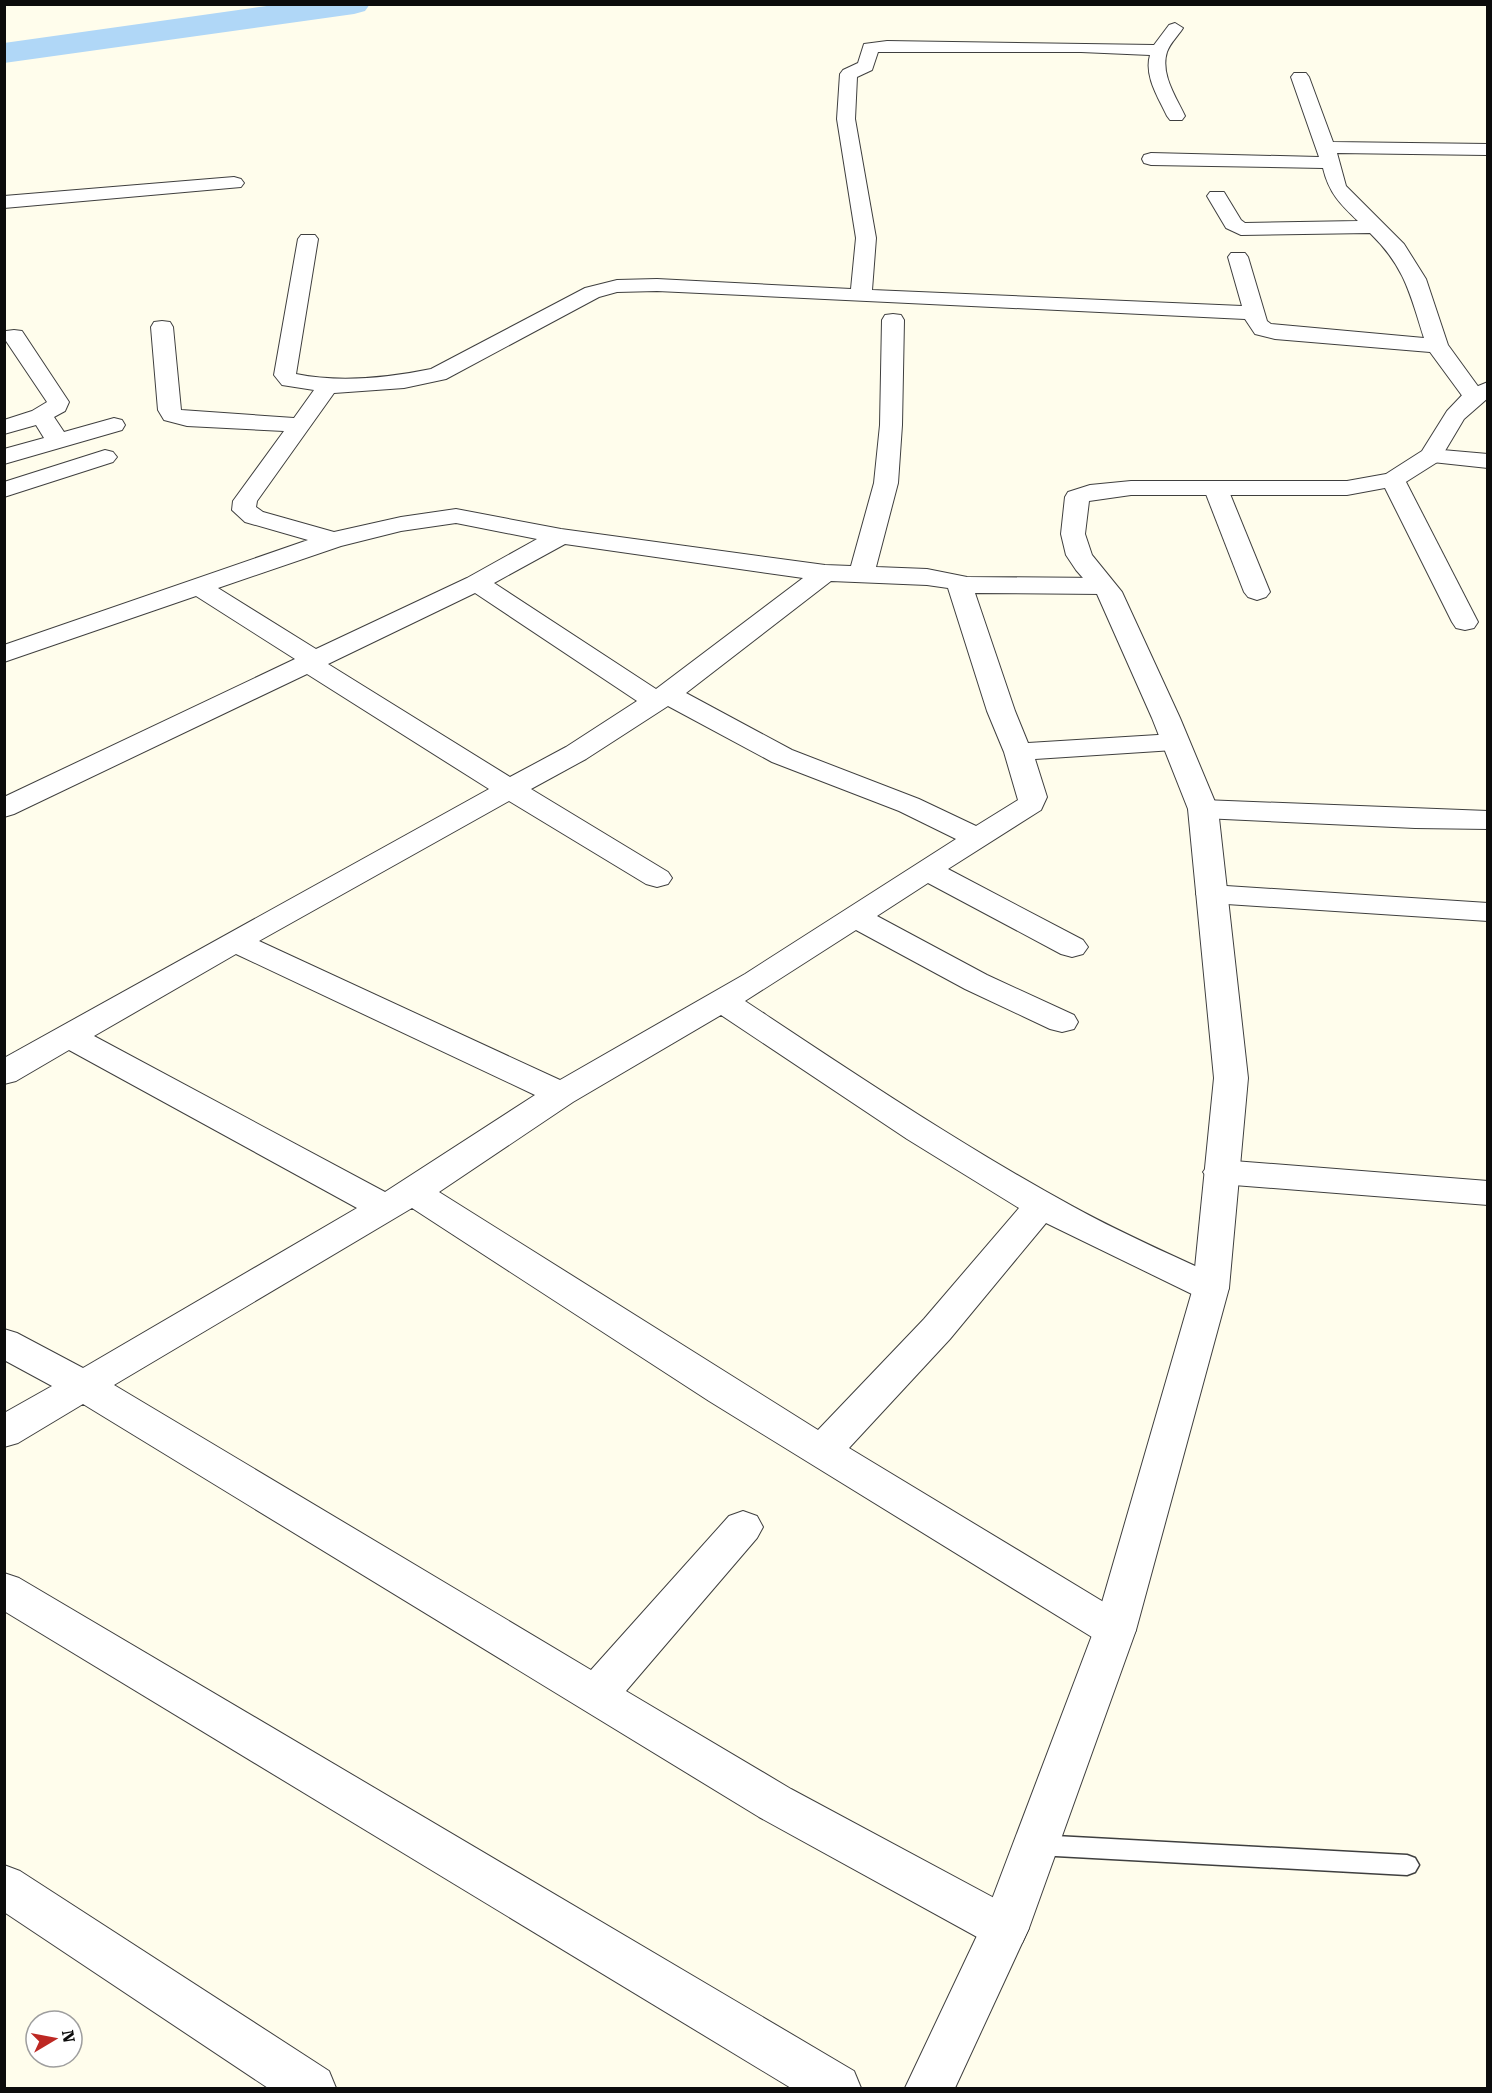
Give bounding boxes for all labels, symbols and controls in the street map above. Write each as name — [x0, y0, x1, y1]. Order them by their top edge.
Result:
north arrow — [24, 2009, 84, 2069]
text: N — [58, 2029, 79, 2044]

